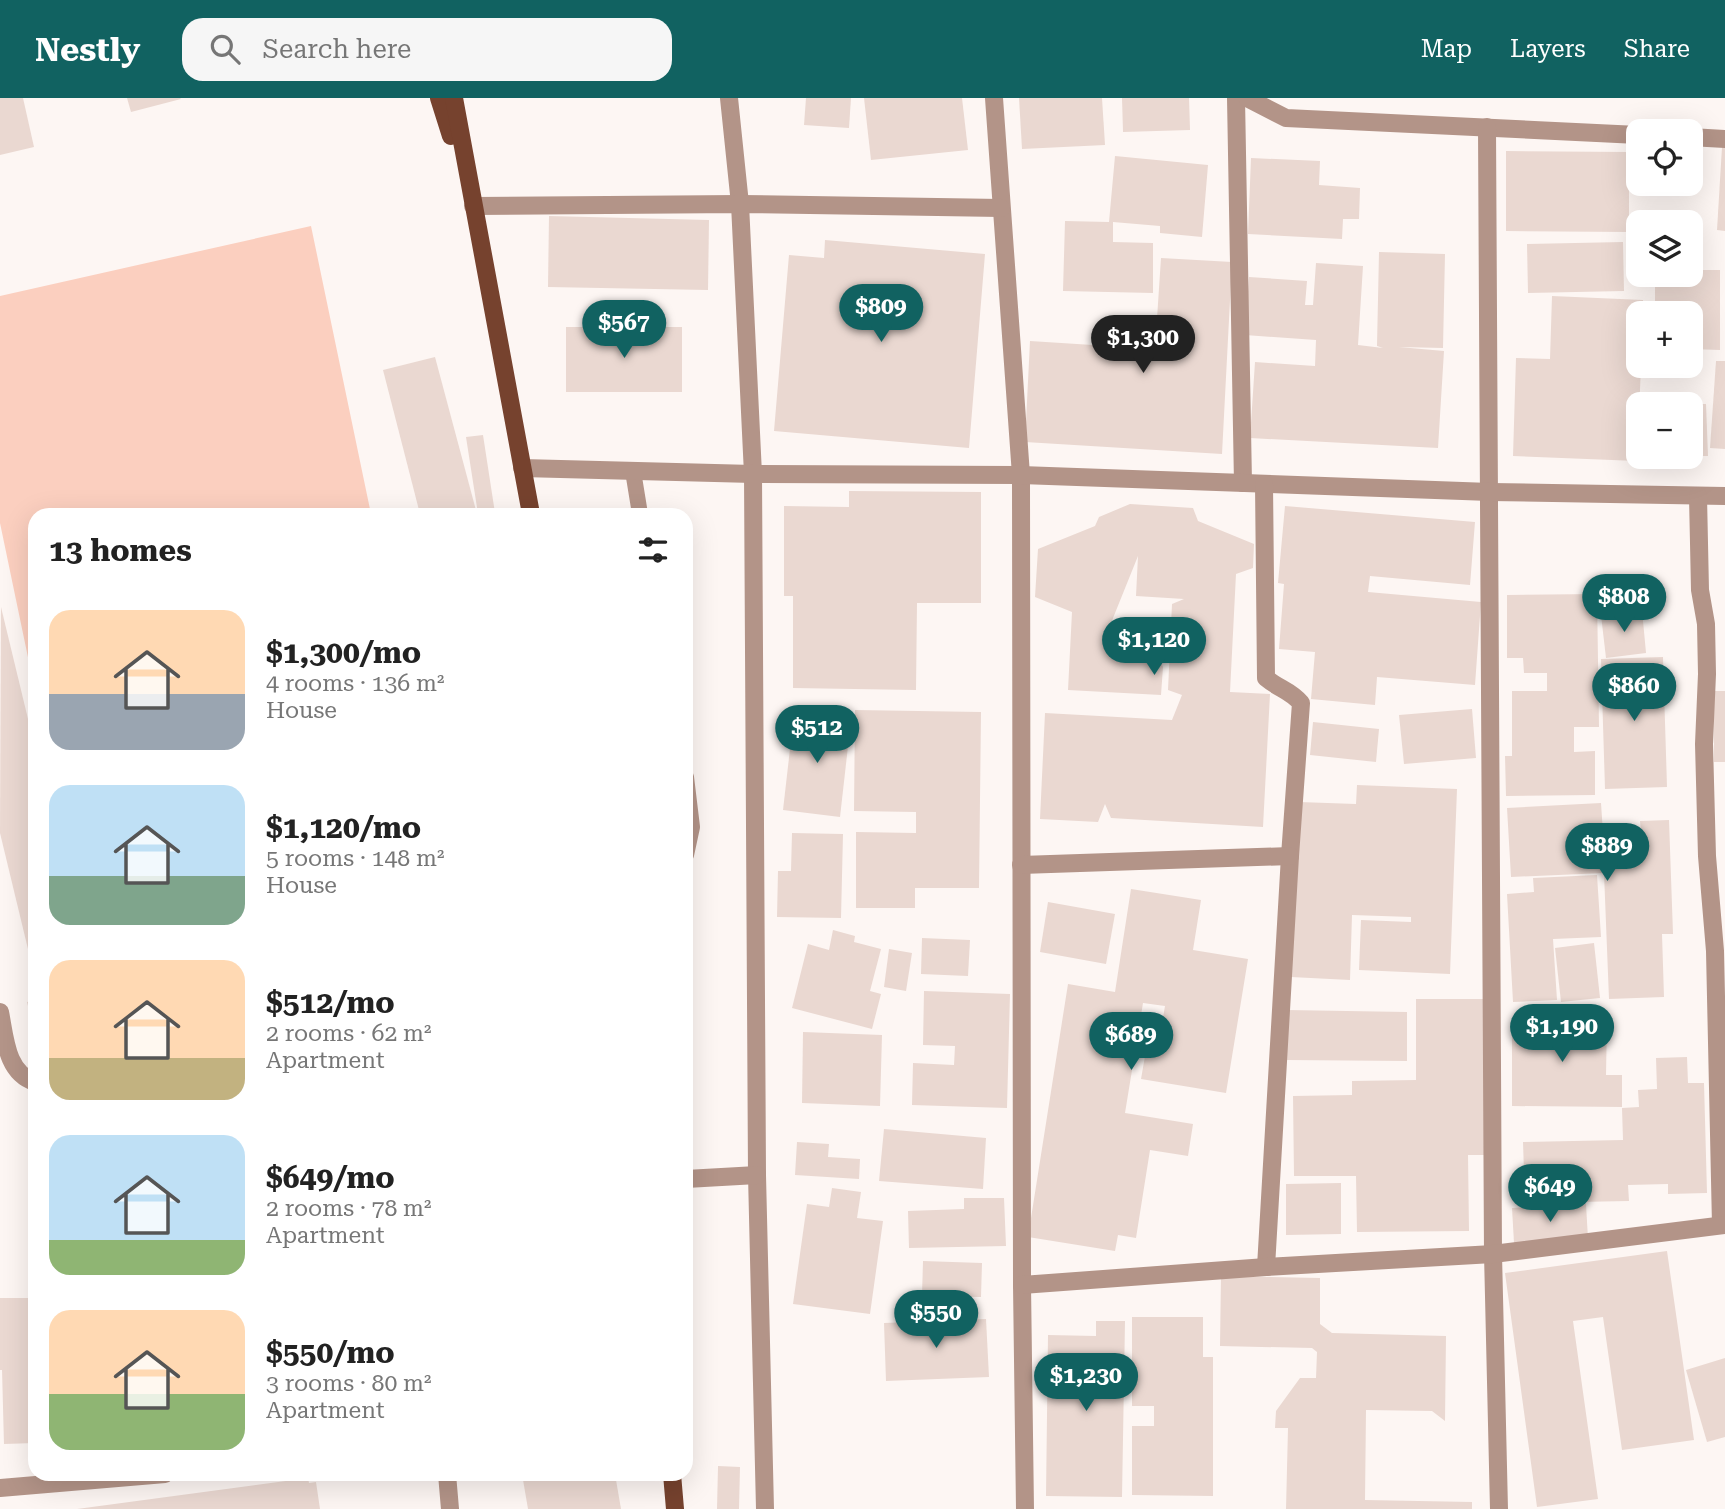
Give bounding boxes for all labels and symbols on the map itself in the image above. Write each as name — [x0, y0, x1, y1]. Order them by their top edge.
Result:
pin: $809 — [840, 285, 922, 344]
pin: $567 — [583, 300, 665, 360]
pin: $1,300 — [1086, 316, 1200, 375]
pin: $808 — [1583, 574, 1665, 634]
pin: $1,120 — [1097, 618, 1211, 677]
pin: $860 — [1593, 664, 1675, 723]
pin: $512 — [776, 706, 858, 765]
pin: $889 — [1566, 824, 1648, 883]
pin: $1,190 — [1505, 1004, 1619, 1064]
pin: $689 — [1090, 1012, 1172, 1072]
pin: $649 — [1509, 1164, 1591, 1224]
pin: $550 — [895, 1290, 977, 1350]
pin: $1,230 — [1029, 1354, 1143, 1413]

